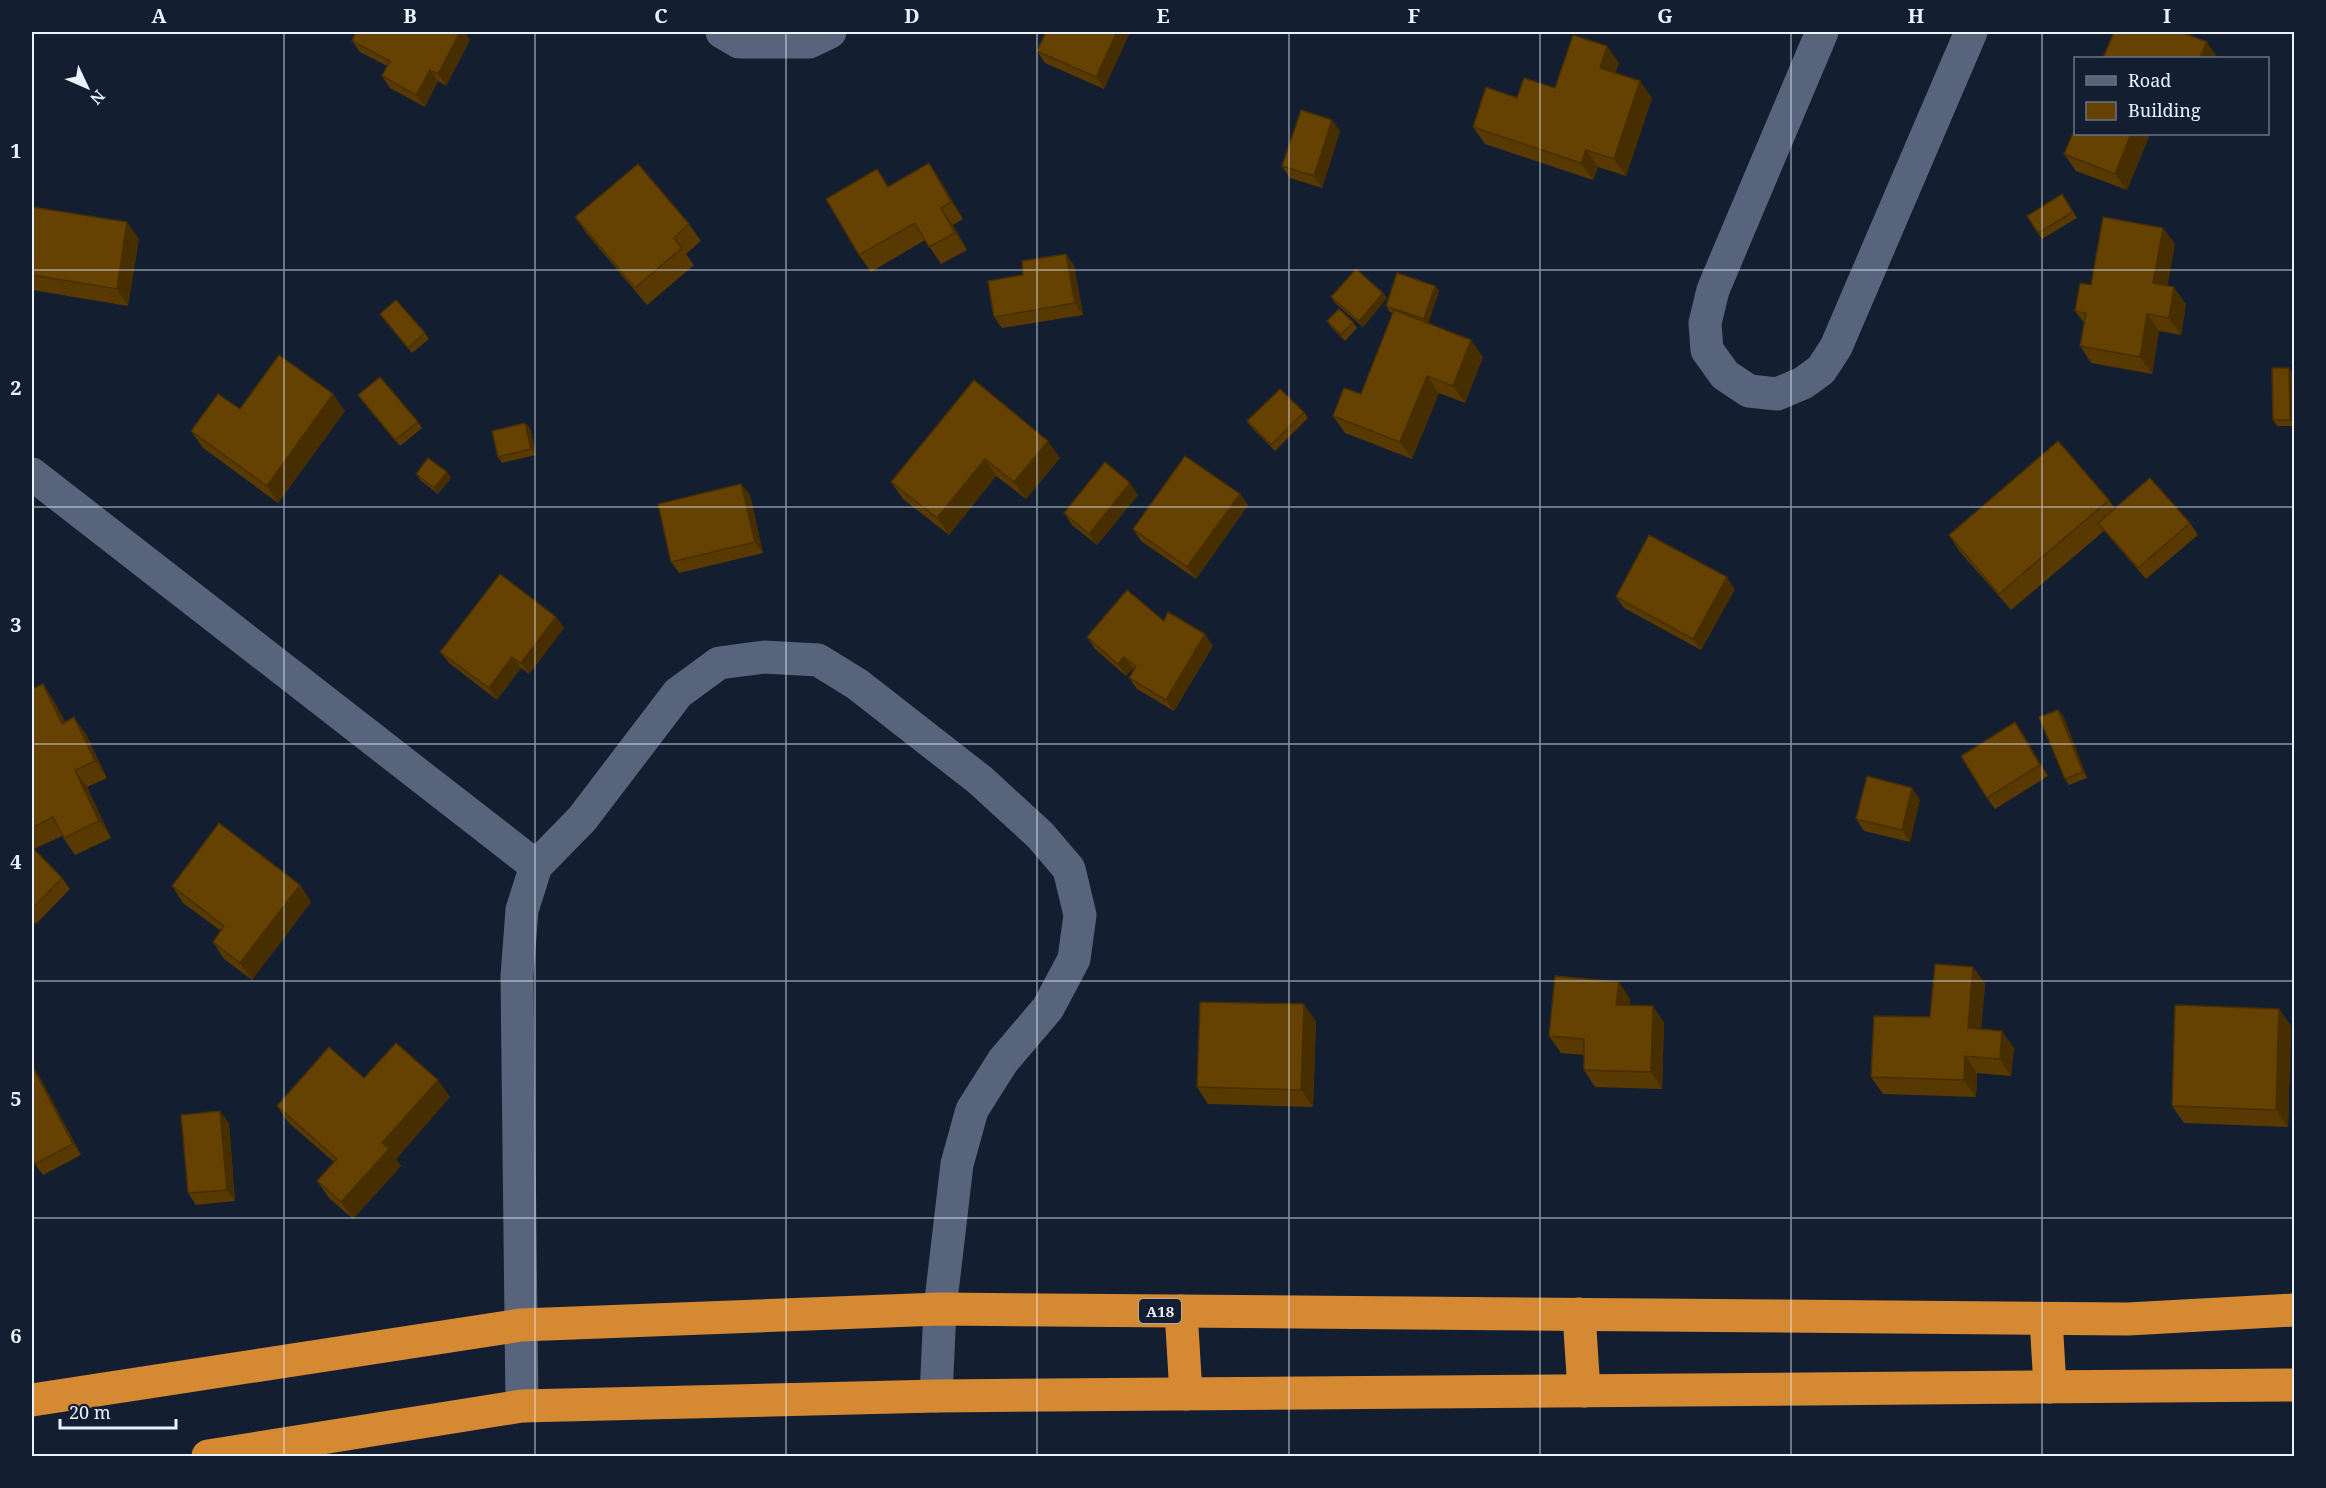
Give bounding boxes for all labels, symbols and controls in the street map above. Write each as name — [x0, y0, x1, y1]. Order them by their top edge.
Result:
text: A — [151, 2, 167, 29]
text: B — [403, 2, 417, 29]
text: C — [654, 2, 668, 29]
text: D — [904, 2, 920, 29]
text: E — [1156, 2, 1170, 29]
text: F — [1408, 2, 1420, 29]
text: G — [1657, 2, 1673, 29]
text: H — [1908, 2, 1924, 29]
text: I — [2163, 2, 2171, 29]
north arrow — [57, 57, 117, 117]
legend — [2074, 57, 2269, 135]
text: Road — [2128, 68, 2171, 92]
text: N — [85, 85, 110, 110]
text: Building — [2128, 98, 2201, 122]
text: 1 — [10, 137, 22, 164]
text: 2 — [10, 374, 22, 401]
text: 3 — [10, 611, 22, 638]
text: 4 — [10, 848, 22, 875]
text: 5 — [10, 1085, 22, 1112]
road number: A18 — [1139, 1299, 1181, 1323]
text: 6 — [10, 1322, 22, 1349]
scale bar — [60, 1392, 176, 1430]
text: 20 m — [69, 1400, 111, 1424]

